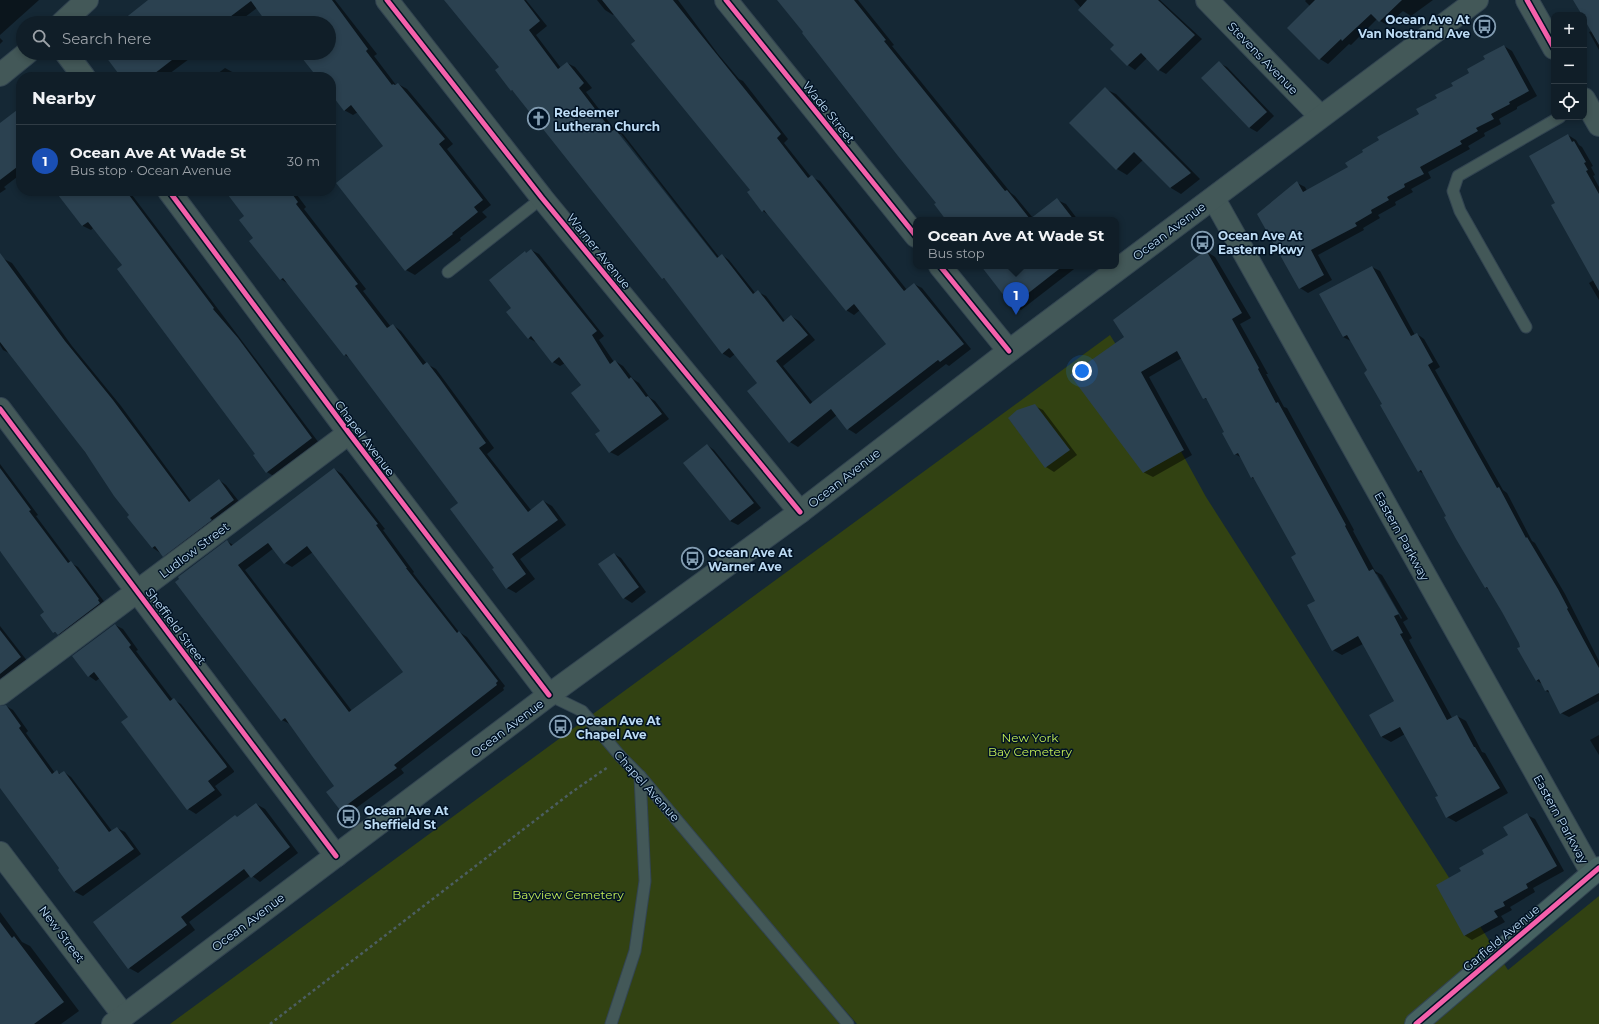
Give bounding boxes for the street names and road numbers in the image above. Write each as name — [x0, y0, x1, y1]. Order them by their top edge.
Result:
street label: Stevens Avenue — [1225, 19, 1301, 97]
street label: Wade Street — [800, 78, 858, 146]
street label: Ocean Avenue — [1130, 199, 1208, 263]
street label: Warner Avenue — [564, 210, 634, 292]
street label: Chapel Avenue — [332, 397, 398, 479]
street label: Ocean Avenue — [805, 445, 883, 511]
street label: Eastern Parkway — [1371, 489, 1433, 584]
street label: Ludlow Street — [156, 519, 232, 581]
street label: Sheffield Street — [142, 585, 210, 667]
street label: Ocean Avenue — [468, 696, 546, 760]
street label: Chapel Avenue — [611, 747, 683, 825]
street label: Eastern Parkway — [1530, 772, 1592, 867]
street label: Ocean Avenue — [209, 890, 287, 954]
street label: Garfield Avenue — [1460, 901, 1542, 975]
street label: New Street — [36, 903, 88, 965]

